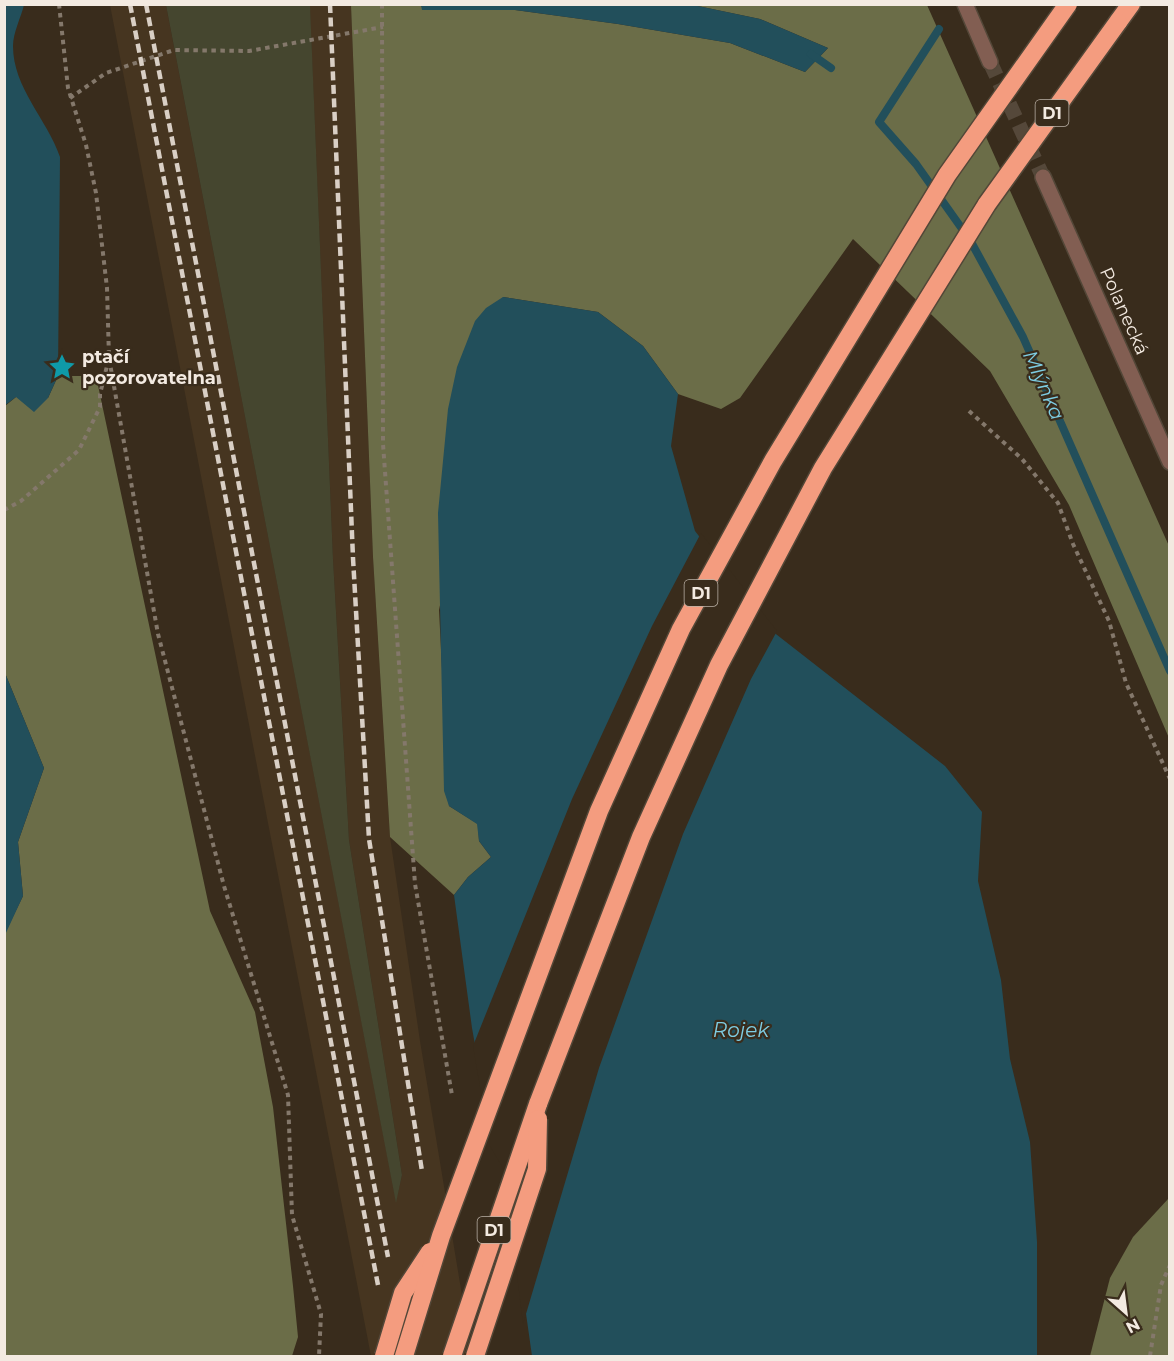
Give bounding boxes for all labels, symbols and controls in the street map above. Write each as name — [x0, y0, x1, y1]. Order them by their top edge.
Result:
road number: D1 — [1036, 100, 1068, 126]
street label: Polanecká — [1095, 264, 1153, 358]
place label: ptačí pozorovatelna — [82, 346, 216, 389]
water label: Mlýnka — [1018, 346, 1070, 424]
place icon: ptačí pozorovatelna — [47, 352, 77, 382]
road number: D1 — [684, 580, 718, 606]
water label: Rojek — [713, 1018, 770, 1042]
road number: D1 — [478, 1217, 510, 1243]
north arrow — [1096, 1283, 1156, 1343]
text: N — [1123, 1314, 1143, 1337]

